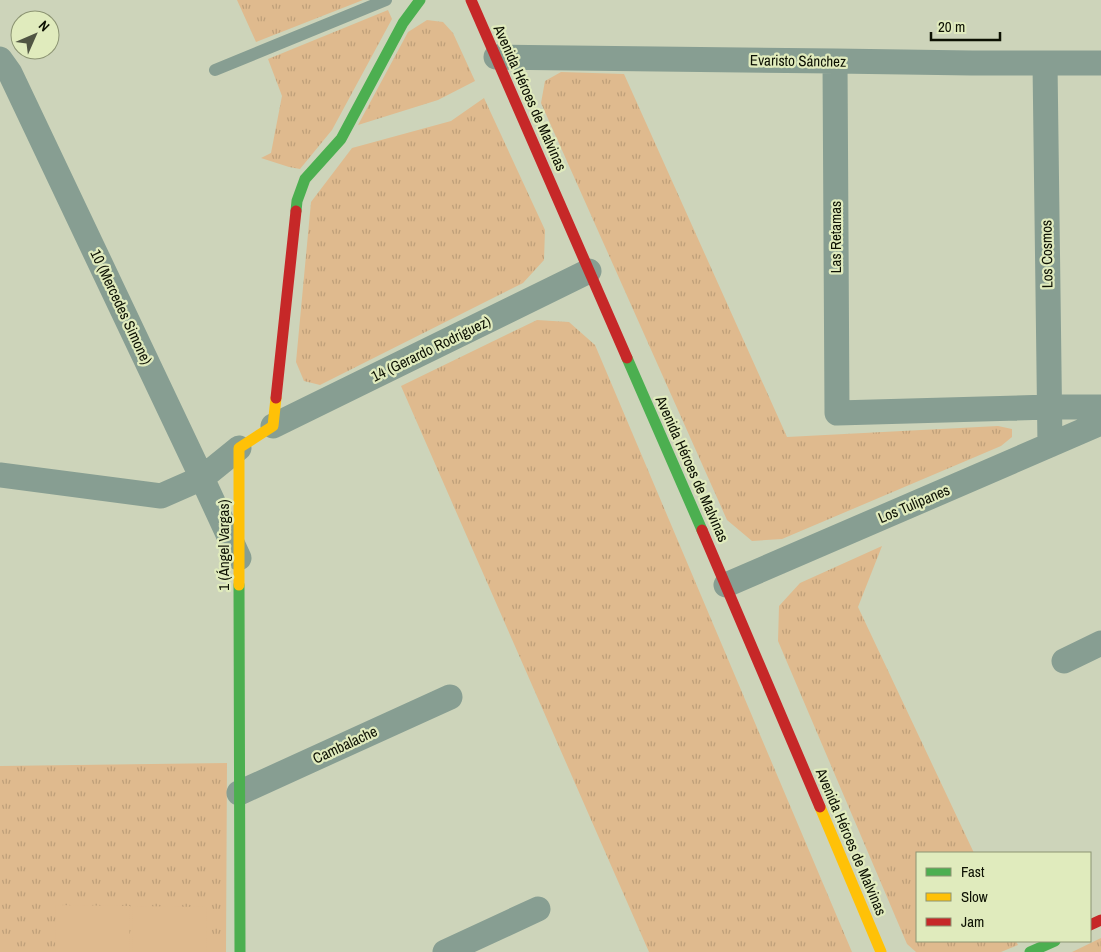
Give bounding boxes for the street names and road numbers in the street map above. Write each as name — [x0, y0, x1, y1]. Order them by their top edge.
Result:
street label: Avenida Héroes de Malvinas — [488, 21, 572, 174]
street label: Evaristo Sánchez — [750, 49, 846, 72]
street label: Las Retamas — [825, 201, 846, 273]
street label: Los Cosmos — [1035, 220, 1058, 288]
street label: 10 (Mercedes Simone) — [86, 246, 157, 368]
street label: 14 (Gerardo Rodríguez) — [367, 310, 494, 387]
street label: Avenida Héroes de Malvinas — [650, 392, 734, 545]
street label: Los Tulipanes — [875, 479, 953, 528]
street label: 1 (Ángel Vargas) — [213, 499, 234, 591]
street label: Cambalache — [309, 720, 381, 769]
street label: Avenida Héroes de Malvinas — [811, 764, 892, 919]

